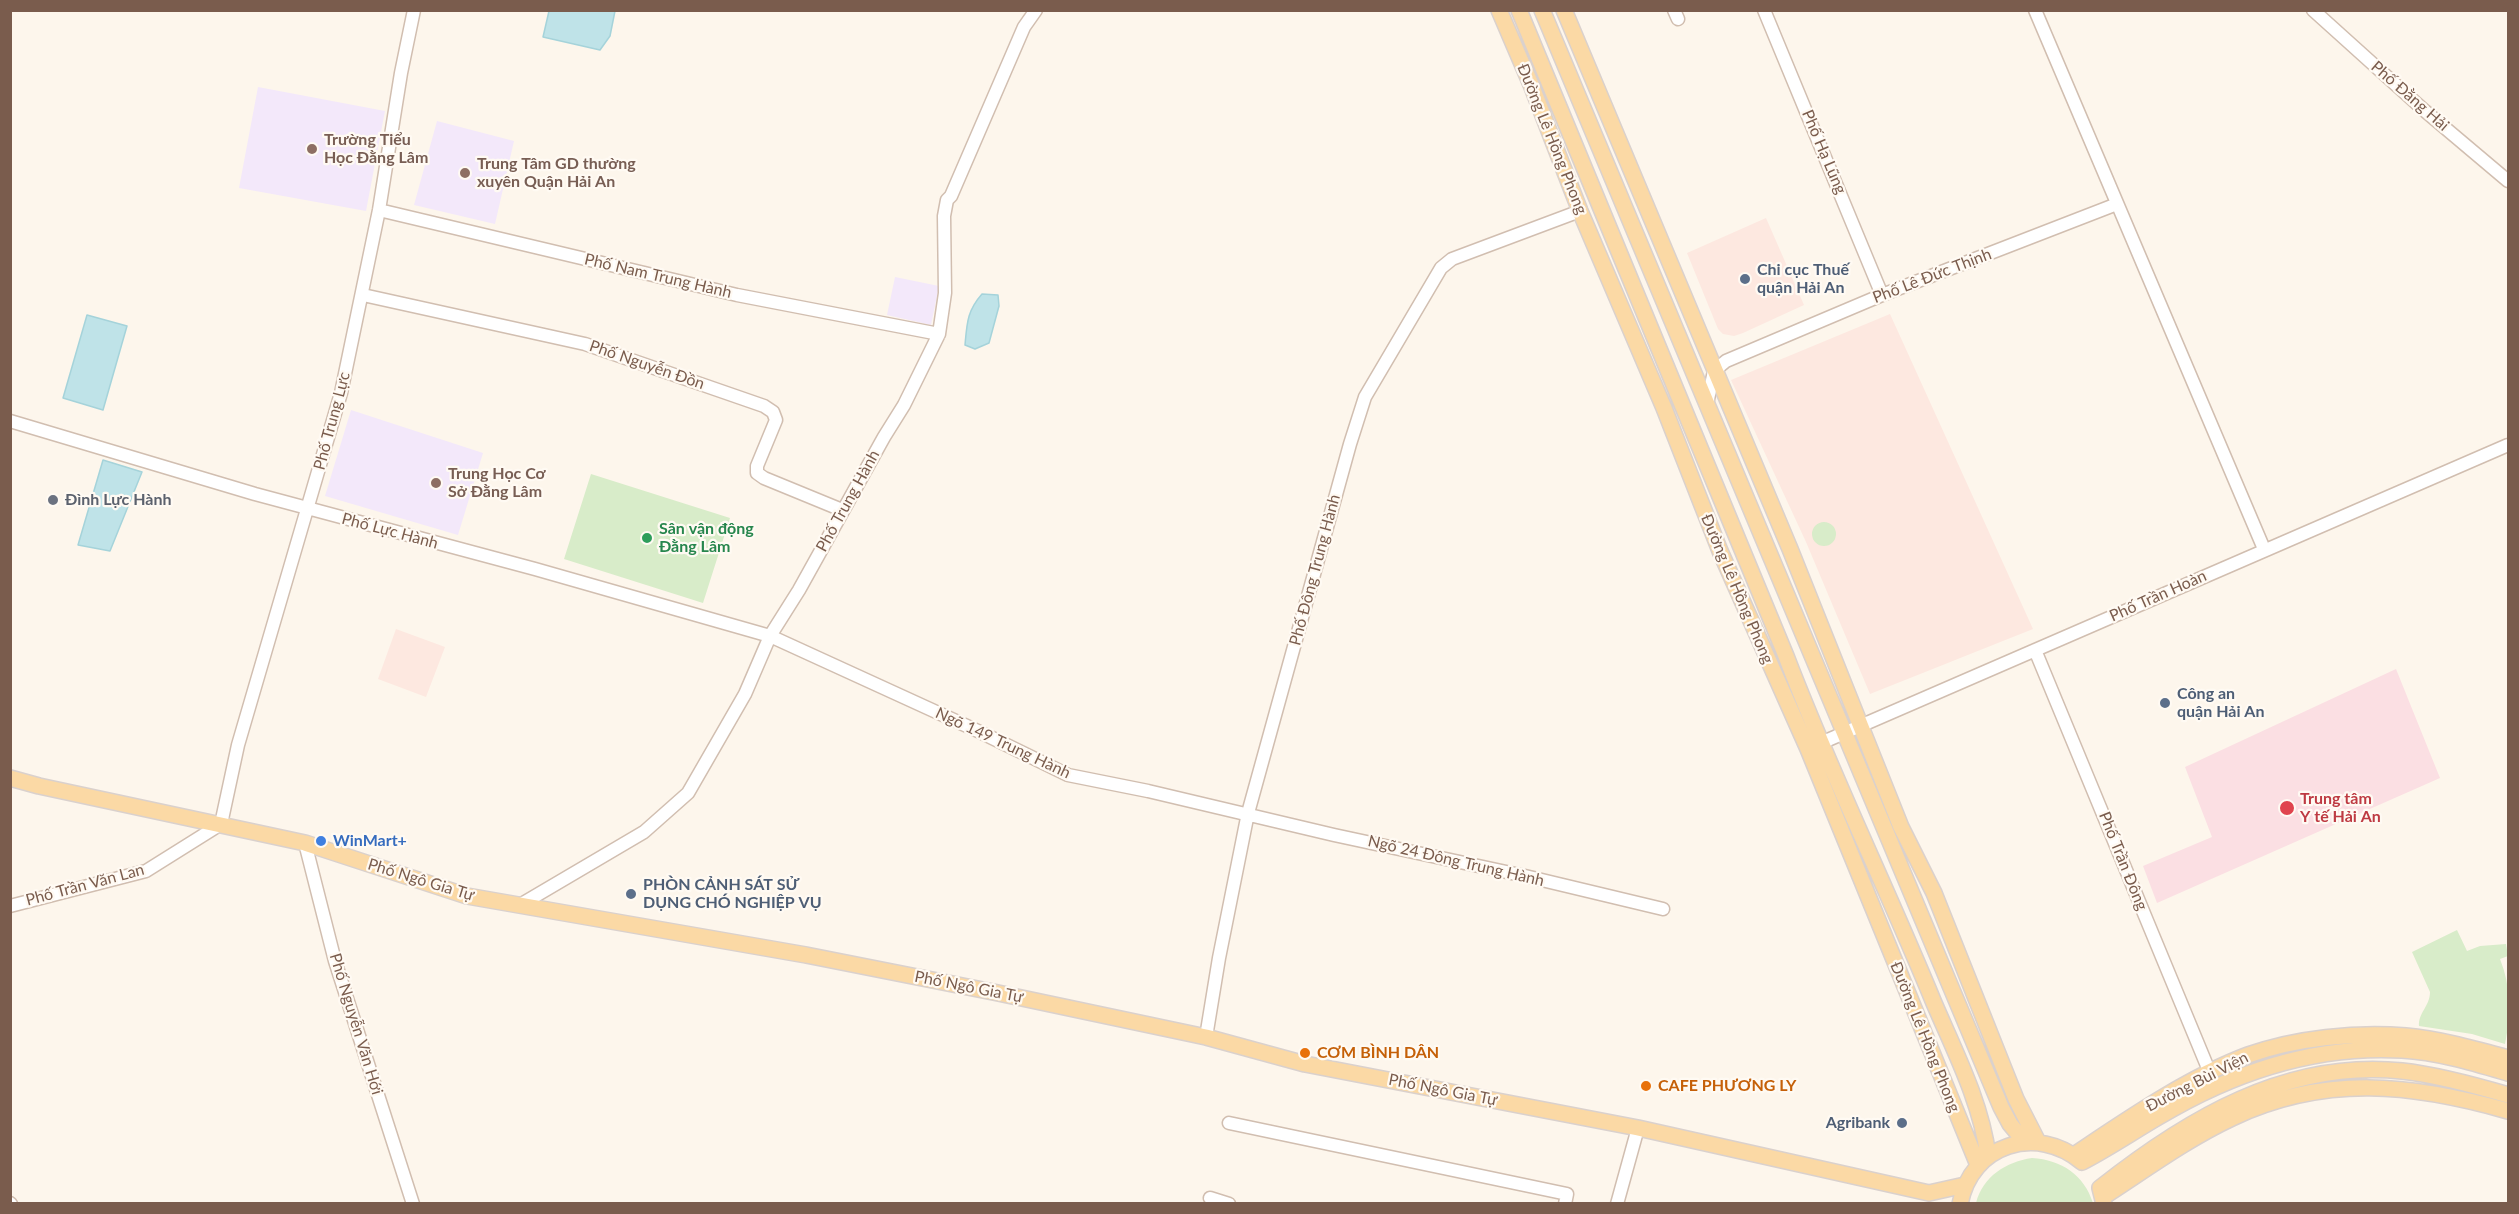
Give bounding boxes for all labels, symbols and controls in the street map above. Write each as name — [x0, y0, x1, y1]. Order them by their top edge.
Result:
street label: Phố Đằng Hải — [2367, 57, 2453, 135]
street label: Đường Lê Hồng Phong — [1513, 61, 1591, 217]
street label: Phố Hạ Lũng — [1798, 107, 1850, 197]
place label: Trường Tiểu Học Đằng Lâm — [324, 130, 428, 168]
marker: Trường Tiểu Học Đằng Lâm — [305, 142, 319, 156]
place label: Trung Tâm GD thường xuyên Quận Hải An — [477, 154, 636, 192]
marker: Trung Tâm GD thường xuyên Quận Hải An — [458, 166, 472, 180]
street label: Phố Lê Đức Thịnh — [1870, 245, 1994, 307]
street label: Phố Nam Trung Hành — [583, 250, 733, 302]
place label: Chi cục Thuế quận Hải An — [1757, 260, 1849, 298]
marker: Chi cục Thuế quận Hải An — [1738, 272, 1752, 286]
street label: Phố Nguyễn Đồn — [587, 336, 707, 394]
street label: Phố Trung Lực — [310, 370, 354, 472]
street label: Phố Trung Hành — [812, 447, 884, 555]
place label: Trung Học Cơ Sở Đằng Lâm — [448, 464, 546, 502]
marker: Trung Học Cơ Sở Đằng Lâm — [429, 476, 443, 490]
place label: Đình Lực Hành — [65, 490, 171, 510]
street label: Phố Đông Trung Hành — [1286, 492, 1344, 648]
marker: Đình Lực Hành — [46, 493, 60, 507]
street label: Phố Lực Hành — [340, 509, 440, 553]
street label: Đường Lê Hồng Phong — [1697, 511, 1777, 667]
place label: Sân vận động Đằng Lâm — [659, 519, 754, 557]
marker: Sân vận động Đằng Lâm — [640, 531, 654, 545]
street label: Phố Trần Hoàn — [2107, 566, 2209, 626]
place label: Công an quận Hải An — [2177, 684, 2264, 722]
marker: Công an quận Hải An — [2158, 696, 2172, 710]
street label: Ngõ 149 Trung Hành — [932, 703, 1074, 783]
place label: Trung tâm Y tế Hải An — [2300, 789, 2381, 827]
marker: Trung tâm Y tế Hải An — [2278, 799, 2296, 817]
street label: Phố Trần Đông — [2095, 809, 2151, 913]
place label: WinMart+ — [333, 831, 407, 851]
street label: Ngõ 24 Đông Trung Hành — [1366, 831, 1546, 891]
marker: WinMart+ — [314, 834, 328, 848]
street label: Phố Ngô Gia Tự — [365, 855, 477, 905]
street label: Phố Trần Văn Lan — [24, 860, 146, 910]
place label: PHÒN CẢNH SÁT SỬ DỤNG CHÓ NGHIỆP VỤ — [643, 875, 822, 913]
marker: PHÒN CẢNH SÁT SỬ DỤNG CHÓ NGHIỆP VỤ — [624, 887, 638, 901]
street label: Phố Nguyễn Văn Hới — [325, 951, 387, 1097]
street label: Đường Lê Hồng Phong — [1886, 959, 1964, 1115]
street label: Phố Ngô Gia Tự — [913, 967, 1025, 1007]
place label: CƠM BÌNH DÂN — [1317, 1043, 1439, 1063]
marker: CƠM BÌNH DÂN — [1298, 1046, 1312, 1060]
street label: Đường Bùi Viện — [2143, 1048, 2251, 1116]
street label: Phố Ngô Gia Tự — [1387, 1070, 1499, 1110]
place label: CAFE PHƯƠNG LY — [1658, 1076, 1796, 1096]
marker: CAFE PHƯƠNG LY — [1639, 1079, 1653, 1093]
place label: Agribank — [1826, 1113, 1890, 1133]
marker: Agribank — [1895, 1116, 1909, 1130]

